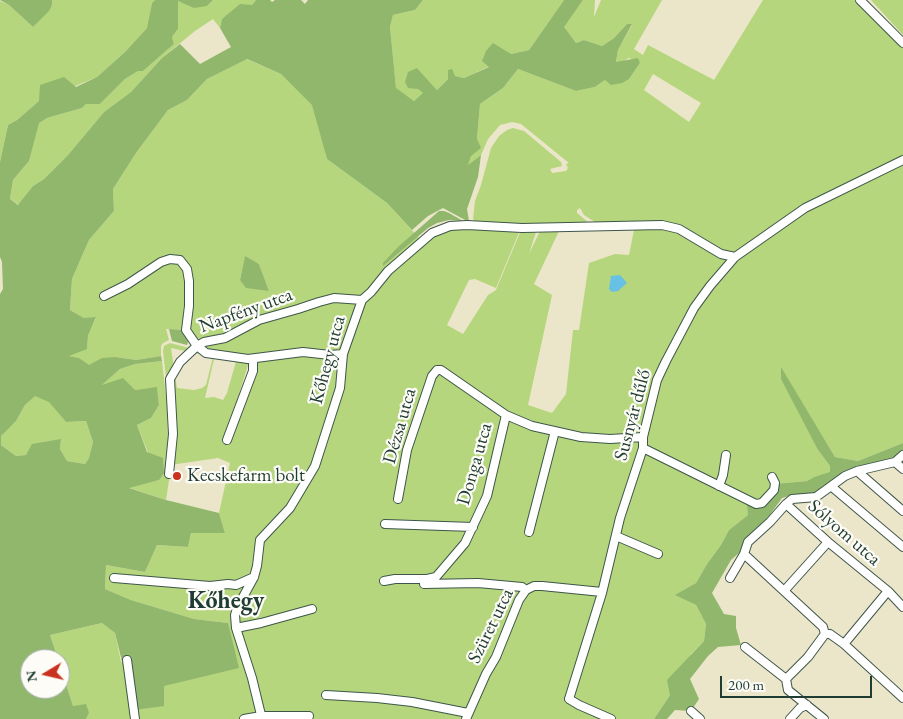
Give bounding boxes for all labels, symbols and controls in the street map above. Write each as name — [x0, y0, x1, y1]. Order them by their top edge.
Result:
street label: Napfény utca — [196, 284, 296, 338]
street label: Kőhegy utca — [305, 313, 351, 407]
street label: Susnyár dűlő — [610, 367, 656, 463]
street label: Dézsa utca — [378, 386, 422, 466]
street label: Donga utca — [452, 420, 498, 508]
place label: Kecskefarm bolt — [187, 465, 305, 487]
marker: Kecskefarm bolt — [171, 470, 183, 482]
street label: Sólyom utca — [803, 495, 885, 571]
street label: Szüret utca — [463, 585, 519, 667]
district label: Kőhegy — [188, 587, 264, 615]
north arrow — [20, 649, 70, 699]
scale bar — [723, 666, 876, 698]
text: N — [21, 669, 41, 683]
text: 200 m — [728, 675, 764, 694]

